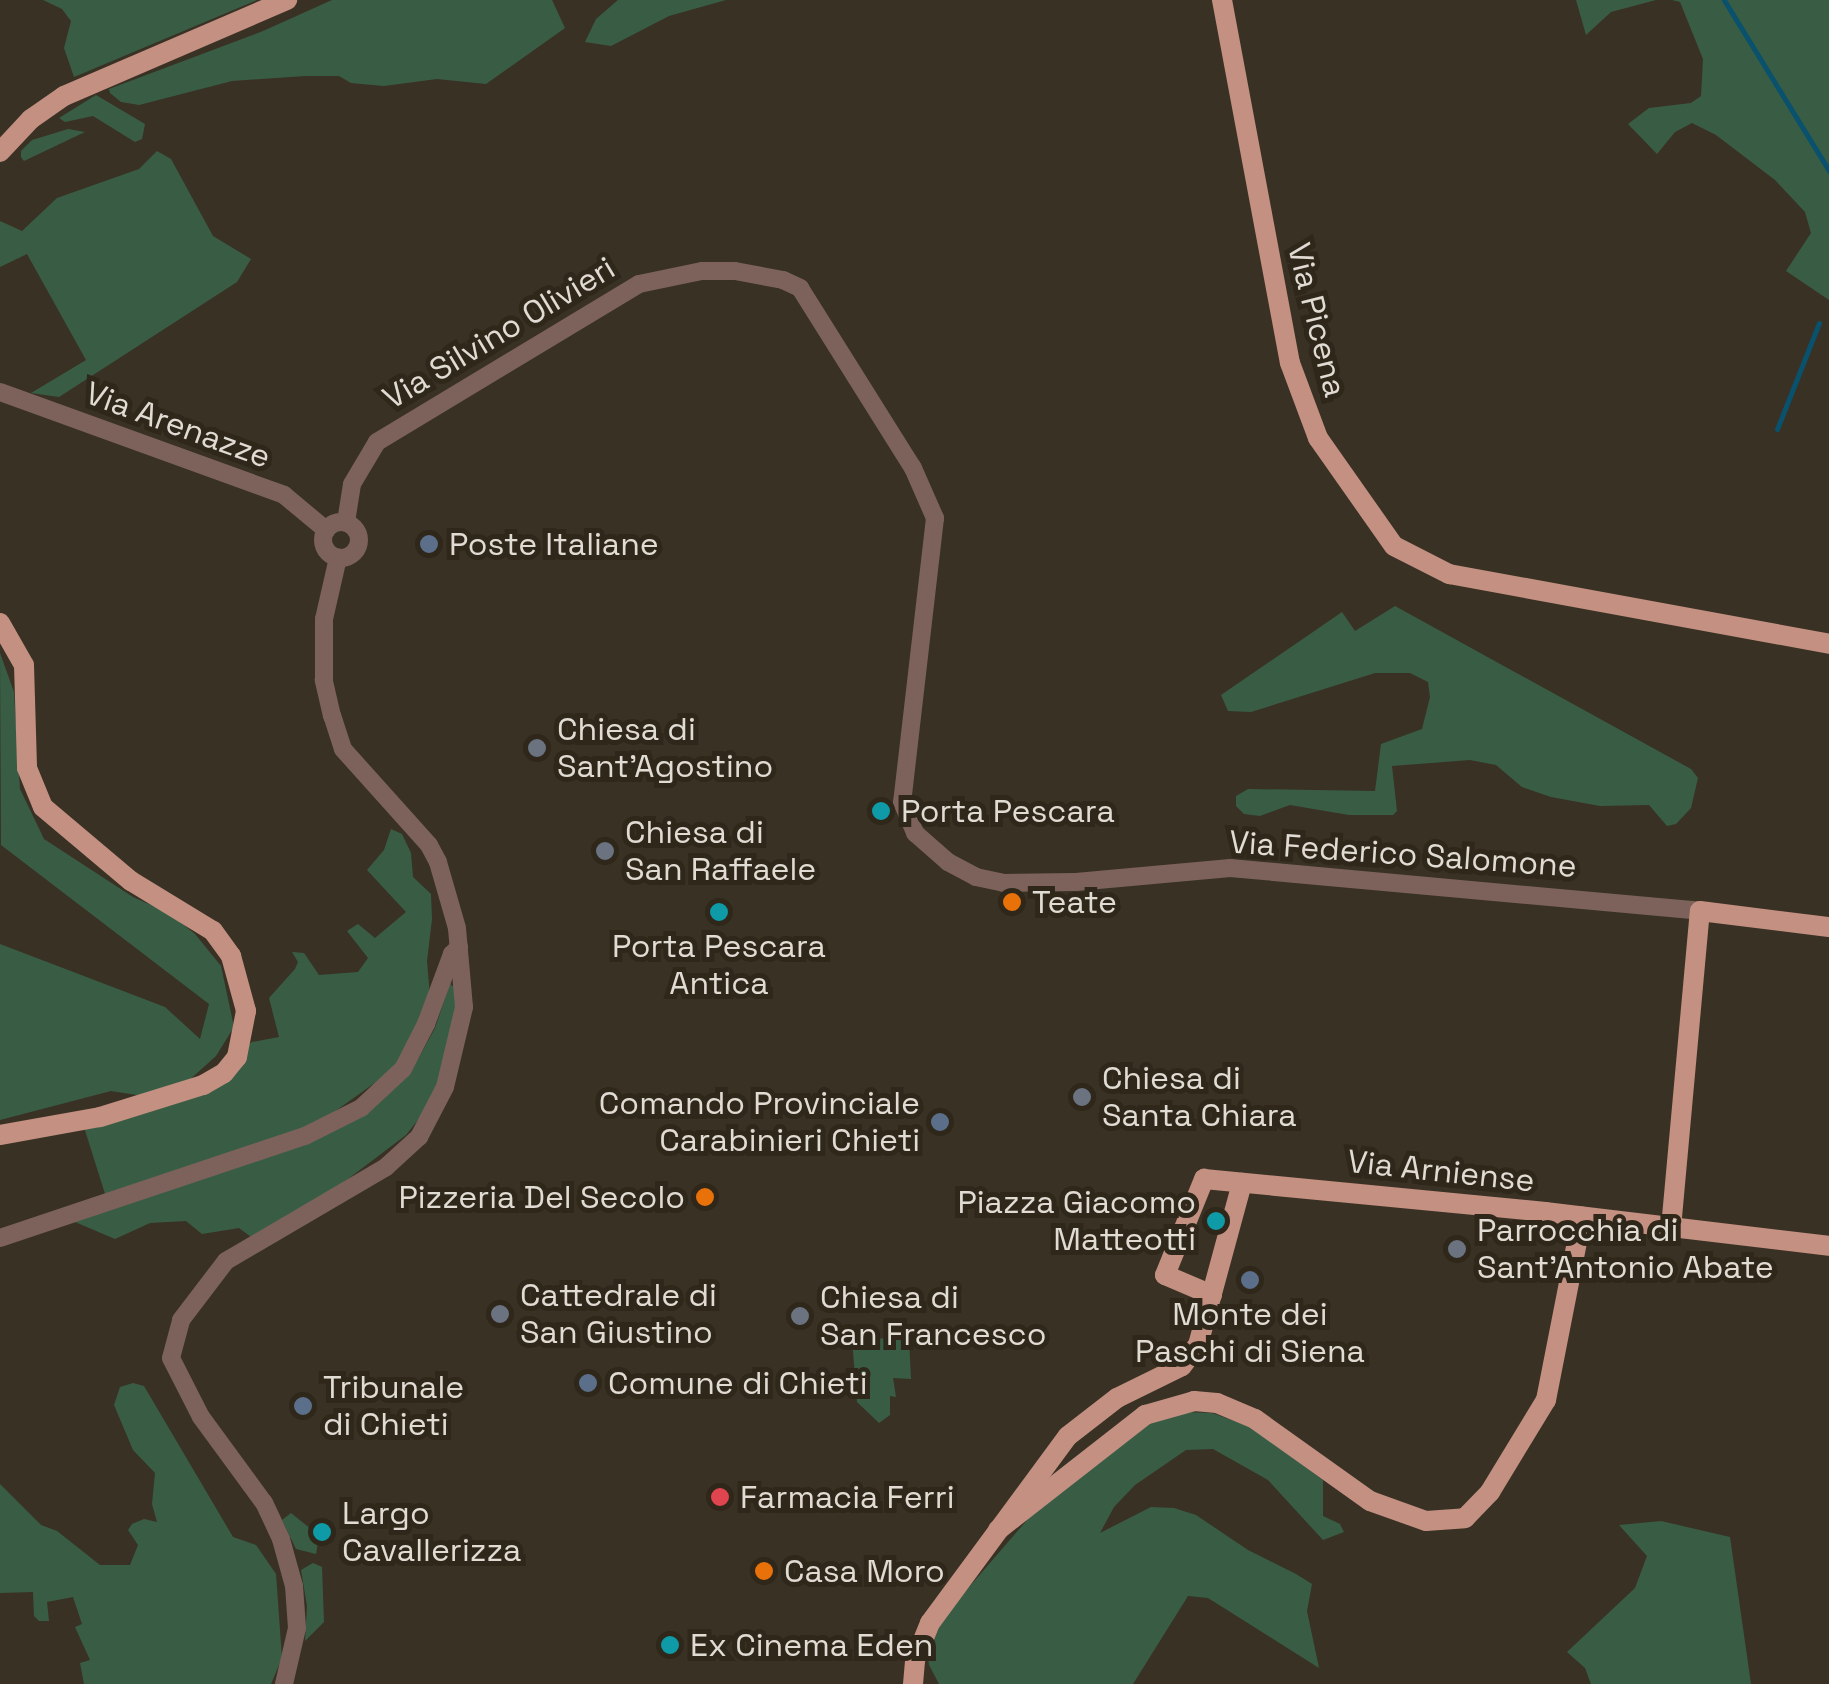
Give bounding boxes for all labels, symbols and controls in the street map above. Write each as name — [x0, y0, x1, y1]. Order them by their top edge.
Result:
street label: Via Picena — [1279, 239, 1355, 401]
street label: Via Silvino Olivieri — [376, 249, 622, 417]
street label: Via Arenazze — [80, 374, 276, 476]
place label: Poste Italiane — [449, 525, 659, 563]
marker: Poste Italiane — [418, 533, 440, 555]
place label: Chiesa di Sant'Agostino — [557, 711, 773, 786]
marker: Chiesa di Sant'Agostino — [526, 737, 548, 759]
place label: Porta Pescara — [901, 792, 1115, 830]
marker: Porta Pescara — [870, 800, 892, 822]
place label: Chiesa di San Raffaele — [625, 814, 816, 889]
street label: Via Federico Salomone — [1228, 823, 1578, 885]
marker: Chiesa di San Raffaele — [594, 840, 616, 862]
place label: Teate — [1032, 883, 1117, 921]
marker: Teate — [1001, 891, 1023, 913]
marker: Porta Pescara Antica — [708, 901, 730, 923]
place label: Porta Pescara Antica — [612, 928, 826, 1003]
place label: Chiesa di Santa Chiara — [1102, 1060, 1297, 1135]
place label: Comando Provinciale Carabinieri Chieti — [599, 1085, 920, 1160]
marker: Chiesa di Santa Chiara — [1071, 1086, 1093, 1108]
marker: Comando Provinciale Carabinieri Chieti — [929, 1111, 951, 1133]
street label: Via Arniense — [1345, 1142, 1537, 1200]
place label: Pizzeria Del Secolo — [398, 1178, 685, 1216]
place label: Piazza Giacomo Matteotti — [958, 1184, 1196, 1259]
marker: Pizzeria Del Secolo — [694, 1186, 716, 1208]
marker: Piazza Giacomo Matteotti — [1205, 1210, 1227, 1232]
place label: Parrocchia di Sant'Antonio Abate — [1477, 1212, 1774, 1287]
marker: Parrocchia di Sant'Antonio Abate — [1446, 1238, 1468, 1260]
marker: Monte dei Paschi di Siena — [1239, 1269, 1261, 1291]
place label: Cattedrale di San Giustino — [520, 1277, 717, 1352]
place label: Chiesa di San Francesco — [820, 1279, 1047, 1354]
place label: Monte dei Paschi di Siena — [1135, 1296, 1365, 1371]
marker: Cattedrale di San Giustino — [489, 1303, 511, 1325]
marker: Chiesa di San Francesco — [789, 1305, 811, 1327]
place label: Comune di Chieti — [608, 1364, 868, 1402]
place label: Tribunale di Chieti — [323, 1369, 464, 1444]
marker: Comune di Chieti — [577, 1372, 599, 1394]
marker: Tribunale di Chieti — [292, 1395, 314, 1417]
place label: Farmacia Ferri — [740, 1478, 955, 1516]
marker: Farmacia Ferri — [709, 1486, 731, 1508]
place label: Largo Cavallerizza — [342, 1495, 521, 1570]
marker: Largo Cavallerizza — [311, 1521, 333, 1543]
place label: Casa Moro — [784, 1552, 945, 1590]
marker: Casa Moro — [753, 1560, 775, 1582]
place label: Ex Cinema Eden — [690, 1626, 933, 1664]
marker: Ex Cinema Eden — [659, 1634, 681, 1656]

